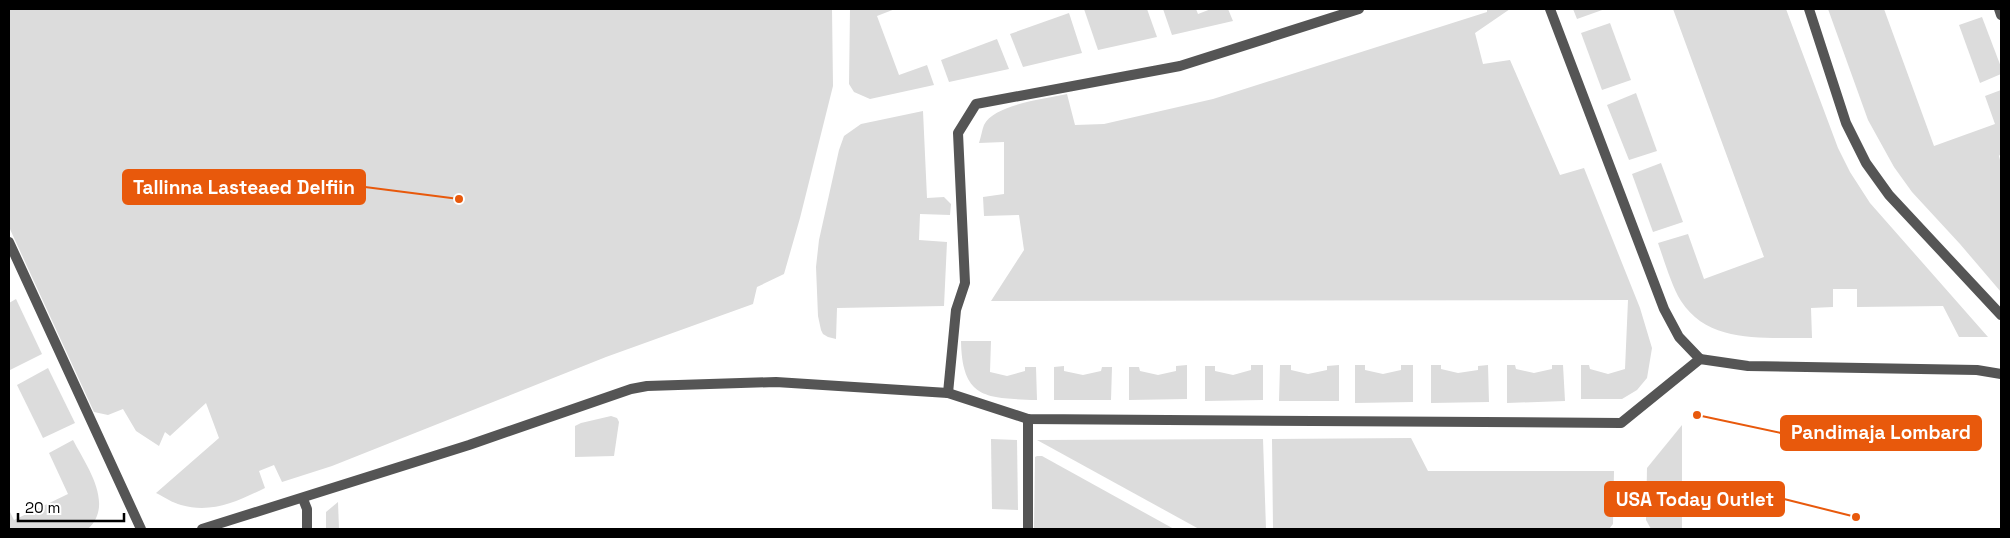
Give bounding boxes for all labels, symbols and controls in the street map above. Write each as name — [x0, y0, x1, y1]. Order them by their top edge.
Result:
callout: Tallinna Lasteaed Delfiin — [123, 170, 365, 204]
text: Tallinna Lasteaed Delfiin — [133, 175, 355, 200]
callout: Pandimaja Lombard — [1781, 416, 1981, 450]
text: Pandimaja Lombard — [1791, 420, 1971, 445]
callout: USA Today Outlet — [1605, 482, 1784, 516]
text: USA Today Outlet — [1616, 487, 1774, 512]
scale bar — [18, 490, 124, 522]
text: 20 m — [25, 498, 60, 517]

